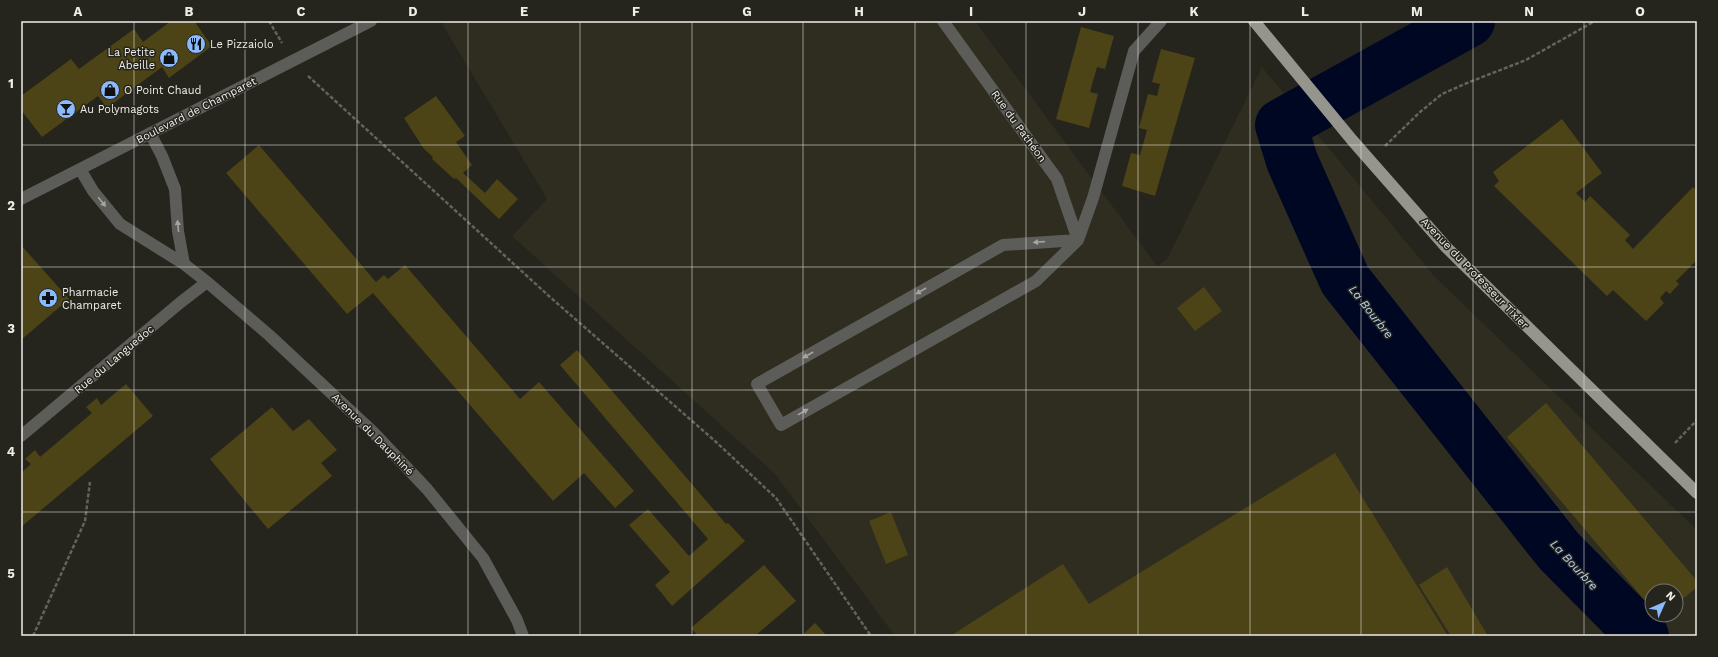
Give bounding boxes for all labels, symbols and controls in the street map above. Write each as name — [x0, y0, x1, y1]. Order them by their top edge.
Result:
text: A — [74, 4, 83, 19]
text: B — [185, 4, 194, 19]
text: C — [297, 4, 306, 19]
text: D — [408, 4, 418, 19]
text: E — [520, 4, 528, 19]
text: F — [632, 4, 640, 19]
text: G — [742, 4, 752, 19]
text: H — [854, 4, 864, 19]
text: I — [969, 4, 973, 19]
text: J — [1078, 4, 1086, 19]
text: K — [1189, 4, 1199, 19]
text: L — [1301, 4, 1309, 19]
text: M — [1411, 4, 1423, 19]
text: N — [1524, 4, 1534, 19]
text: O — [1635, 4, 1645, 19]
restaurant icon: Le Pizzaiolo — [185, 33, 207, 55]
place label: Le Pizzaiolo — [210, 38, 274, 51]
place label: La Petite Abeille — [107, 46, 155, 72]
shop icon: La Petite Abeille — [158, 47, 180, 69]
street label: Boulevard de Champaret — [134, 74, 259, 146]
text: 1 — [8, 76, 14, 91]
shop icon: O Point Chaud — [99, 79, 121, 101]
place label: O Point Chaud — [124, 84, 201, 97]
street label: Rue du Pathéon — [988, 88, 1049, 165]
bar icon: Au Polymagots — [55, 98, 77, 120]
place label: Au Polymagots — [80, 103, 159, 116]
one-way arrow — [97, 196, 106, 207]
text: 2 — [7, 198, 15, 213]
street label: Avenue du Professeur Tixier — [1418, 215, 1532, 332]
one-way arrow — [175, 220, 181, 232]
one-way arrow — [1033, 239, 1045, 246]
water label: La Bourbre — [1346, 283, 1396, 341]
place label: Pharmacie Champaret — [62, 286, 122, 312]
pharmacy icon: Pharmacie Champaret — [37, 287, 59, 309]
one-way arrow — [915, 288, 927, 295]
text: 3 — [7, 321, 15, 336]
street label: Rue du Languedoc — [72, 322, 157, 396]
one-way arrow — [802, 352, 814, 359]
street label: Avenue du Dauphiné — [329, 391, 416, 478]
one-way arrow — [797, 409, 809, 416]
text: 4 — [7, 444, 16, 459]
water label: La Bourbre — [1547, 537, 1601, 593]
text: 5 — [7, 566, 15, 581]
north arrow — [1644, 583, 1684, 623]
text: N — [1663, 589, 1678, 604]

